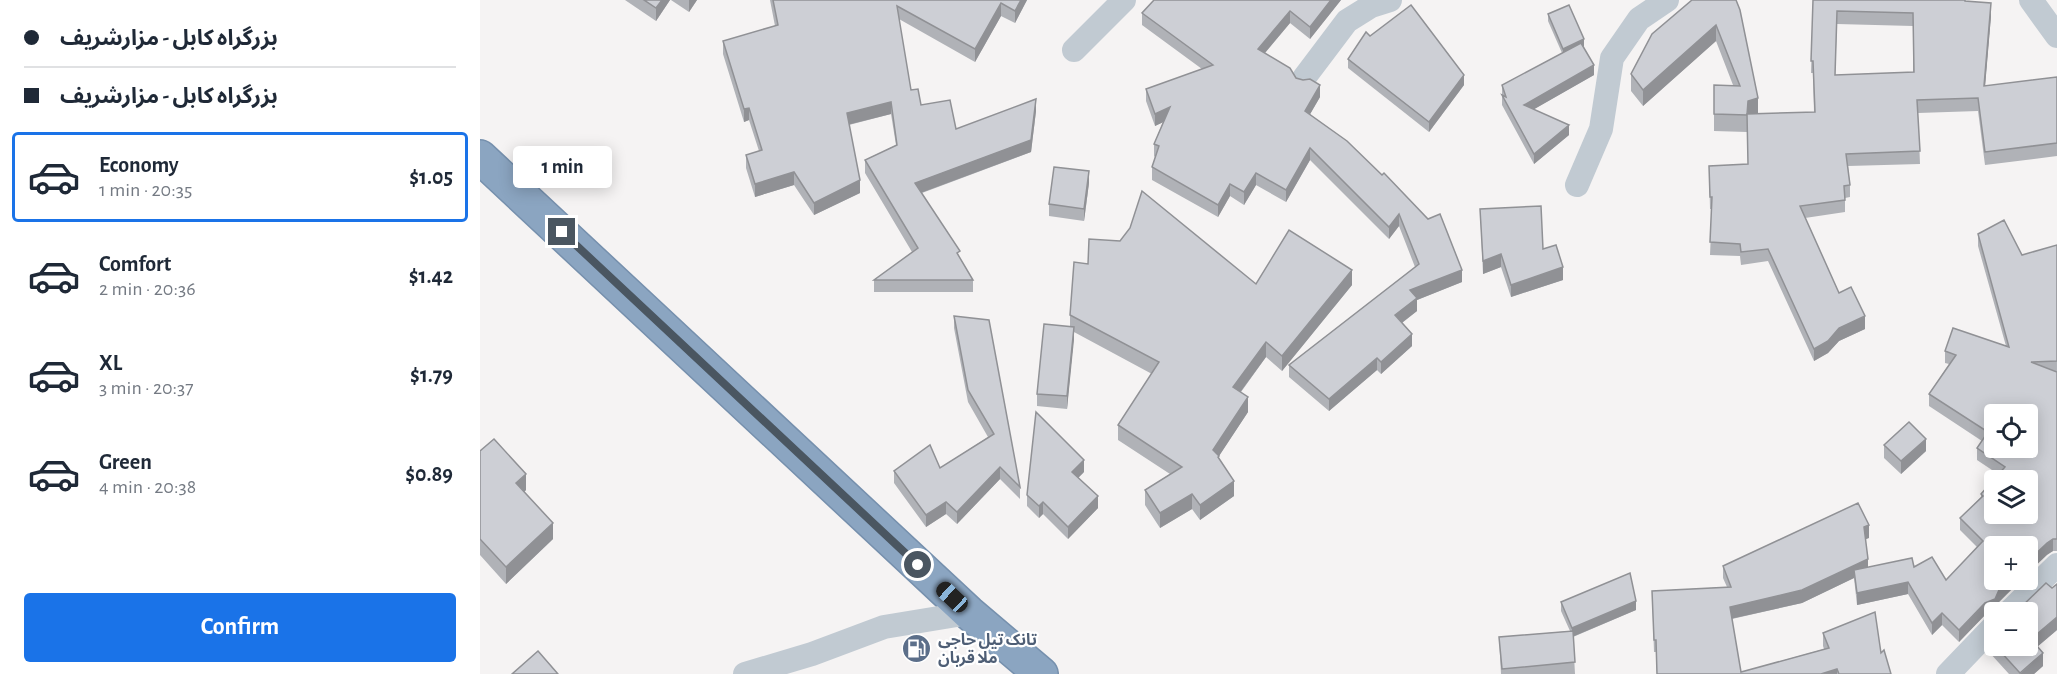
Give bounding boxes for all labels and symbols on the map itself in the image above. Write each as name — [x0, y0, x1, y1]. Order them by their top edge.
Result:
callout: 1 min — [512, 145, 612, 187]
route end — [548, 218, 575, 245]
route start — [904, 551, 931, 578]
car — [933, 578, 971, 616]
place label: تانک تیل حاجی ملا قربان — [938, 632, 1037, 667]
fuel station icon: تانک تیل حاجی ملا قربان — [901, 633, 933, 665]

